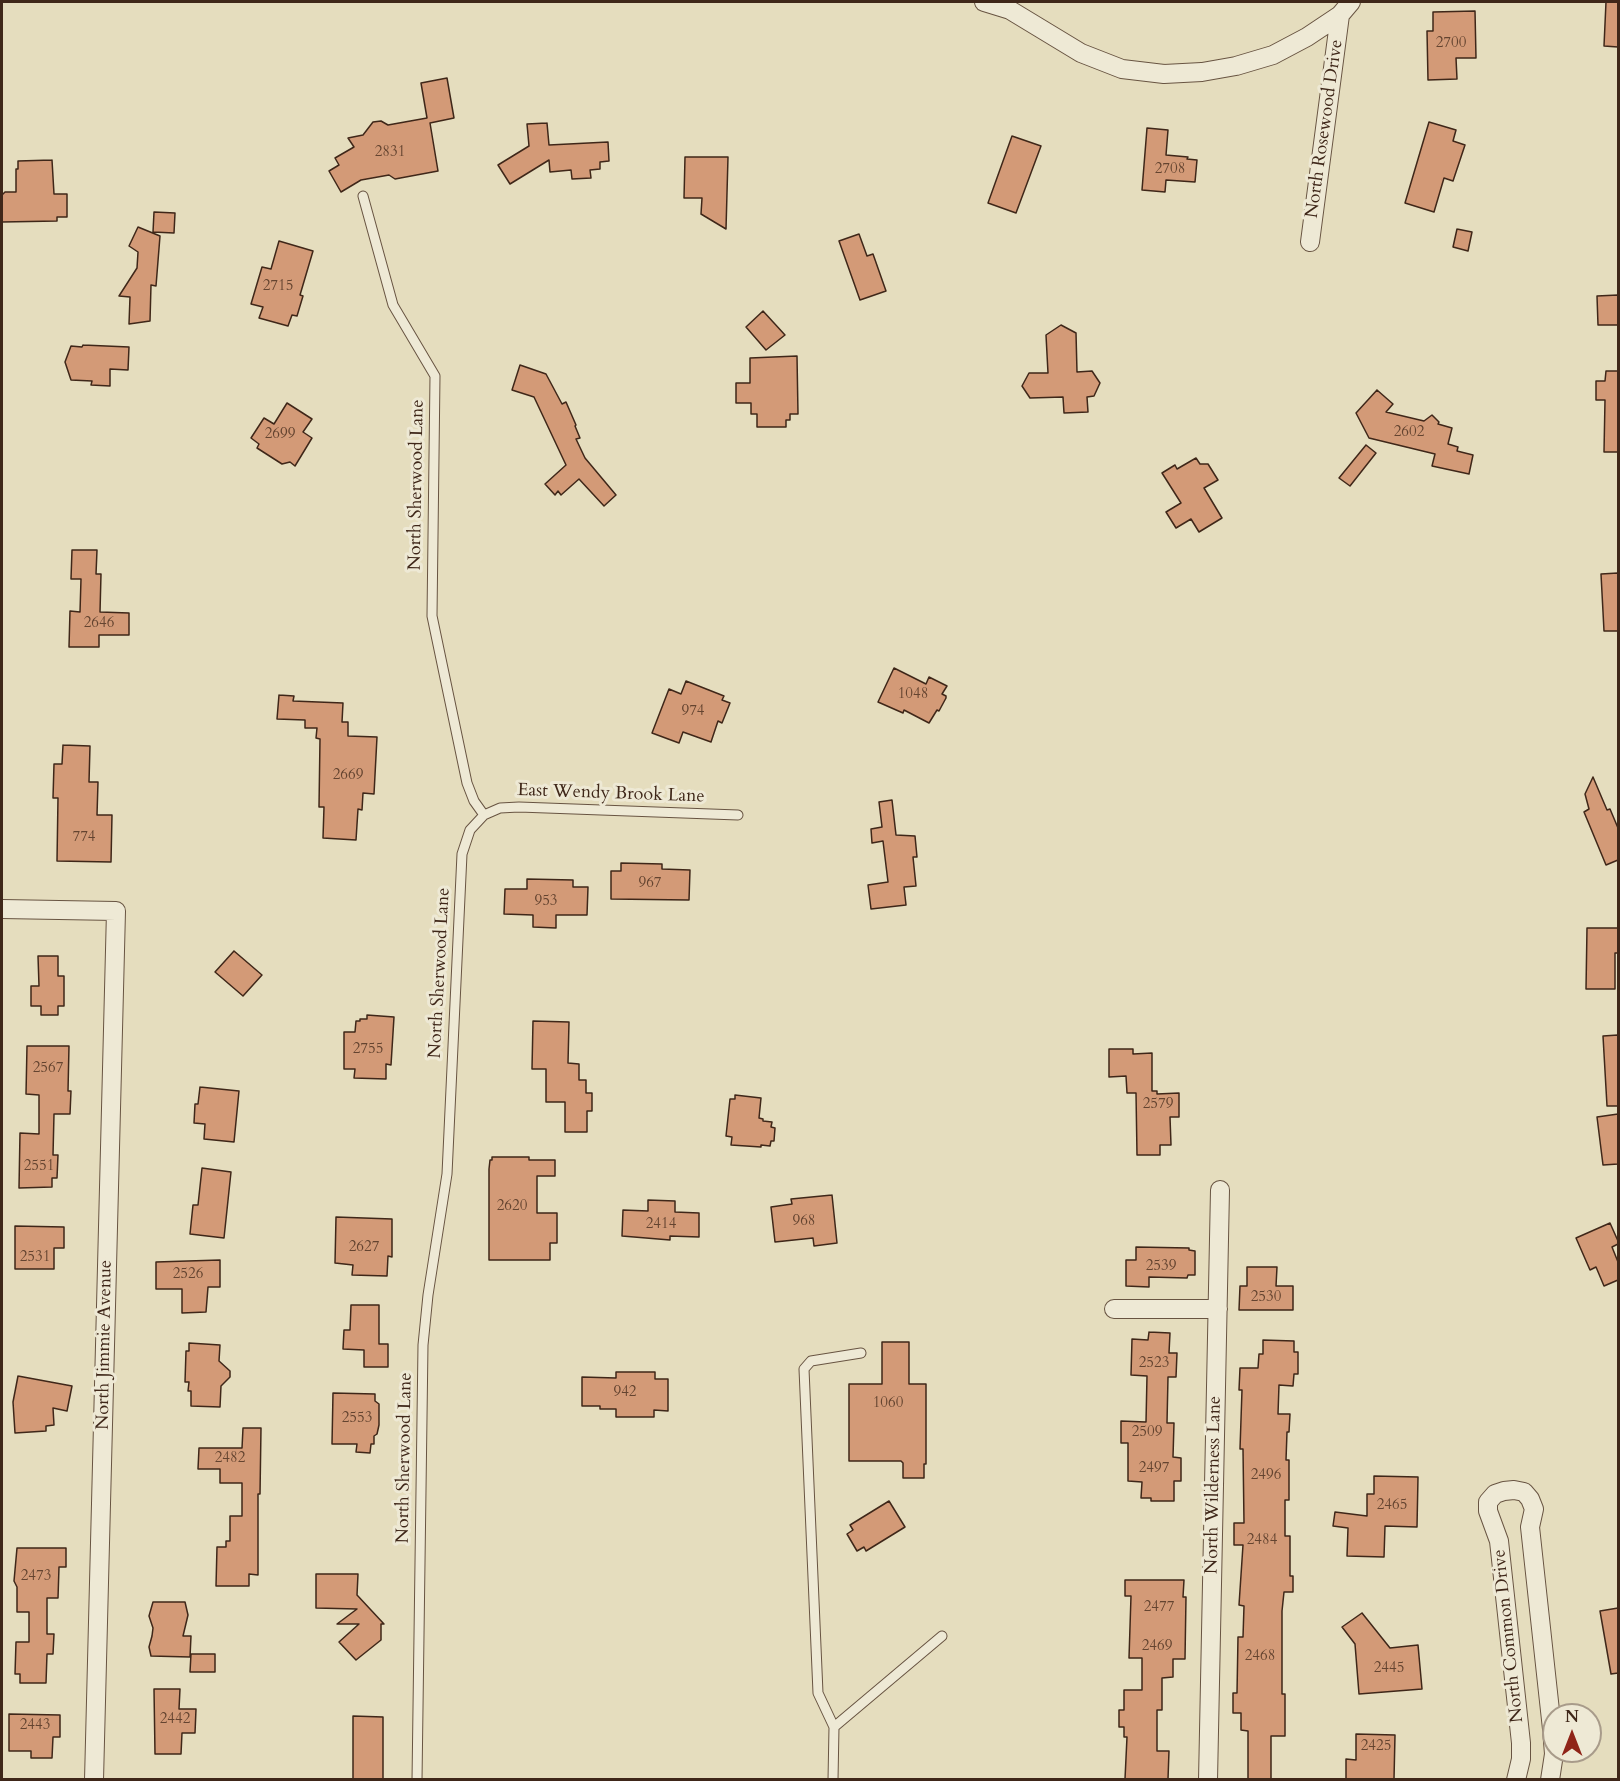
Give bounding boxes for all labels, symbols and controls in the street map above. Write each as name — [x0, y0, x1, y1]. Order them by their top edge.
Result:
house number: 2700 — [1436, 35, 1466, 53]
street label: North Rosewood Drive — [1302, 38, 1348, 220]
house number: 2831 — [375, 144, 405, 162]
house number: 2708 — [1155, 161, 1185, 179]
house number: 2715 — [263, 278, 293, 296]
street label: North Sherwood Lane — [405, 399, 429, 571]
house number: 2602 — [1394, 424, 1424, 442]
house number: 2699 — [265, 426, 295, 444]
house number: 2646 — [84, 615, 114, 633]
house number: 1048 — [898, 686, 928, 704]
house number: 974 — [681, 703, 705, 721]
house number: 2669 — [333, 767, 363, 785]
street label: East Wendy Brook Lane — [517, 780, 705, 808]
house number: 774 — [72, 829, 96, 847]
house number: 967 — [638, 875, 662, 893]
street label: North Sherwood Lane — [425, 887, 455, 1059]
house number: 953 — [534, 893, 558, 911]
house number: 2755 — [353, 1041, 383, 1059]
house number: 2567 — [33, 1060, 63, 1078]
house number: 2579 — [1143, 1096, 1173, 1114]
house number: 2551 — [24, 1158, 54, 1176]
house number: 2620 — [497, 1198, 527, 1216]
house number: 968 — [792, 1213, 816, 1231]
house number: 2414 — [646, 1216, 676, 1234]
house number: 2627 — [349, 1239, 379, 1257]
house number: 2531 — [20, 1249, 50, 1267]
house number: 2539 — [1146, 1258, 1176, 1276]
street label: North Jimmie Avenue — [93, 1260, 117, 1430]
house number: 2526 — [173, 1266, 203, 1284]
house number: 2530 — [1251, 1289, 1281, 1307]
house number: 2523 — [1139, 1355, 1169, 1373]
street label: North Sherwood Lane — [393, 1372, 417, 1544]
house number: 942 — [613, 1384, 637, 1402]
house number: 1060 — [873, 1395, 903, 1413]
street label: North Wilderness Lane — [1202, 1396, 1226, 1574]
house number: 2553 — [342, 1410, 372, 1428]
house number: 2509 — [1132, 1424, 1162, 1442]
house number: 2482 — [215, 1450, 245, 1468]
house number: 2497 — [1139, 1460, 1169, 1478]
house number: 2496 — [1251, 1467, 1281, 1485]
house number: 2465 — [1377, 1497, 1407, 1515]
house number: 2484 — [1247, 1532, 1277, 1550]
street label: North Common Drive — [1489, 1548, 1529, 1724]
house number: 2473 — [21, 1568, 51, 1586]
house number: 2477 — [1144, 1599, 1174, 1617]
house number: 2469 — [1142, 1638, 1172, 1656]
house number: 2468 — [1245, 1648, 1275, 1666]
house number: 2445 — [1374, 1660, 1404, 1678]
north arrow — [1542, 1703, 1602, 1763]
text: N — [1565, 1706, 1579, 1728]
house number: 2442 — [160, 1711, 190, 1729]
house number: 2443 — [20, 1717, 50, 1735]
house number: 2425 — [1361, 1738, 1391, 1756]

